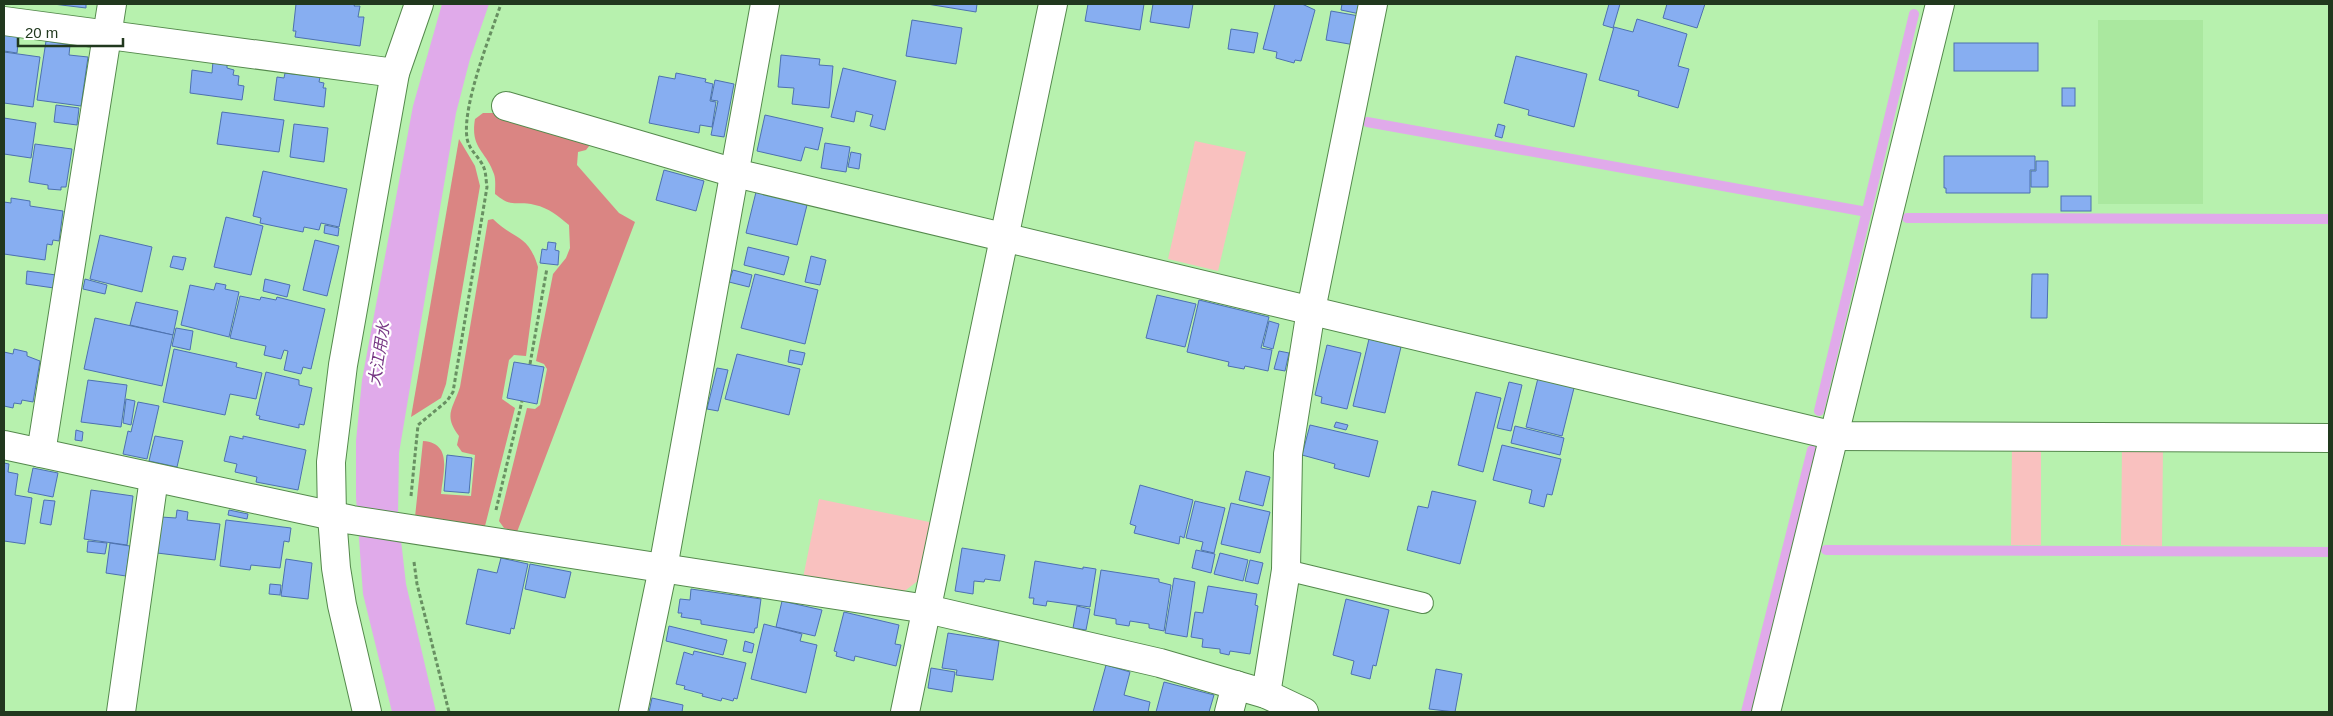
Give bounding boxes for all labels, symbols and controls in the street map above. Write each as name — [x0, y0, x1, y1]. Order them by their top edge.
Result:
scale bar — [18, 15, 122, 47]
text: 20 m — [25, 24, 58, 41]
water label: 大江用水 — [366, 319, 393, 387]

